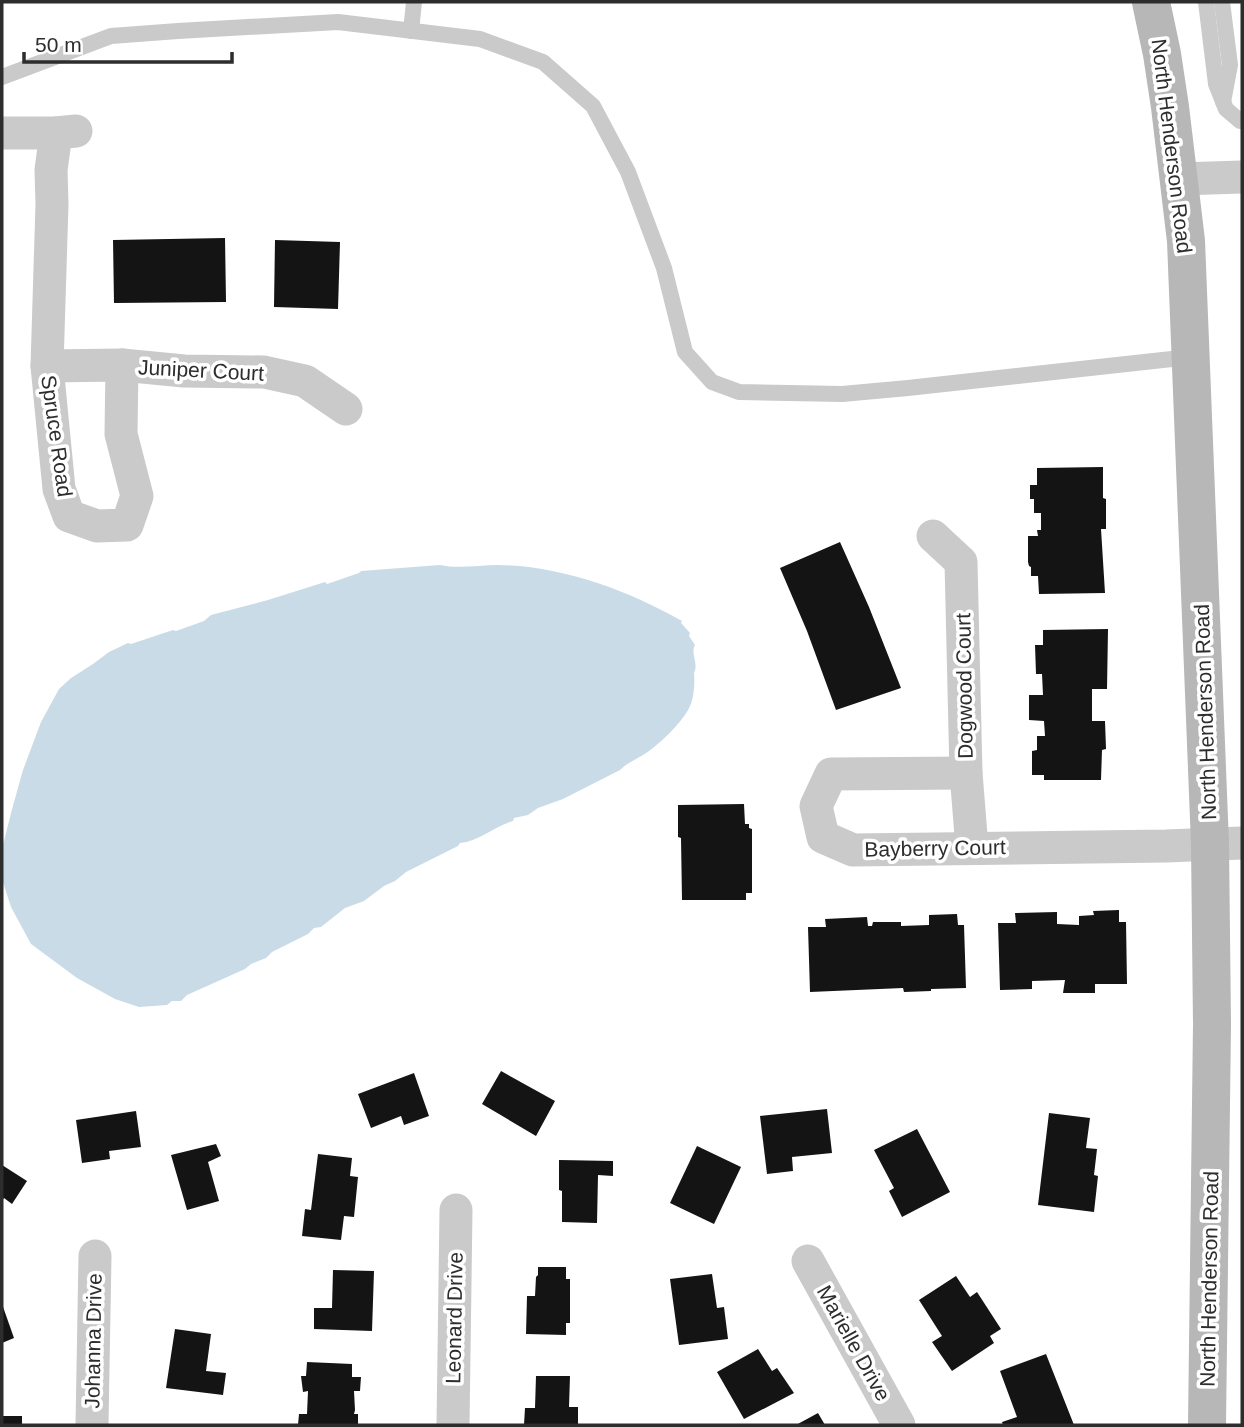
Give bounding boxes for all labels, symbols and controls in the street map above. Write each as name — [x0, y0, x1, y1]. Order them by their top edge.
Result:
scale bar — [24, 21, 233, 65]
text: 50 m — [35, 33, 82, 56]
street label: North Henderson Road — [1147, 37, 1197, 255]
street label: Juniper Court — [137, 355, 265, 385]
street label: Spruce Road — [37, 374, 77, 498]
street label: North Henderson Road — [1190, 604, 1220, 820]
street label: Dogwood Court — [951, 613, 977, 759]
street label: Bayberry Court — [864, 835, 1006, 861]
street label: North Henderson Road — [1196, 1171, 1222, 1387]
street label: Leonard Drive — [441, 1252, 467, 1384]
street label: Johanna Drive — [80, 1273, 106, 1409]
street label: Marielle Drive — [813, 1281, 895, 1405]

